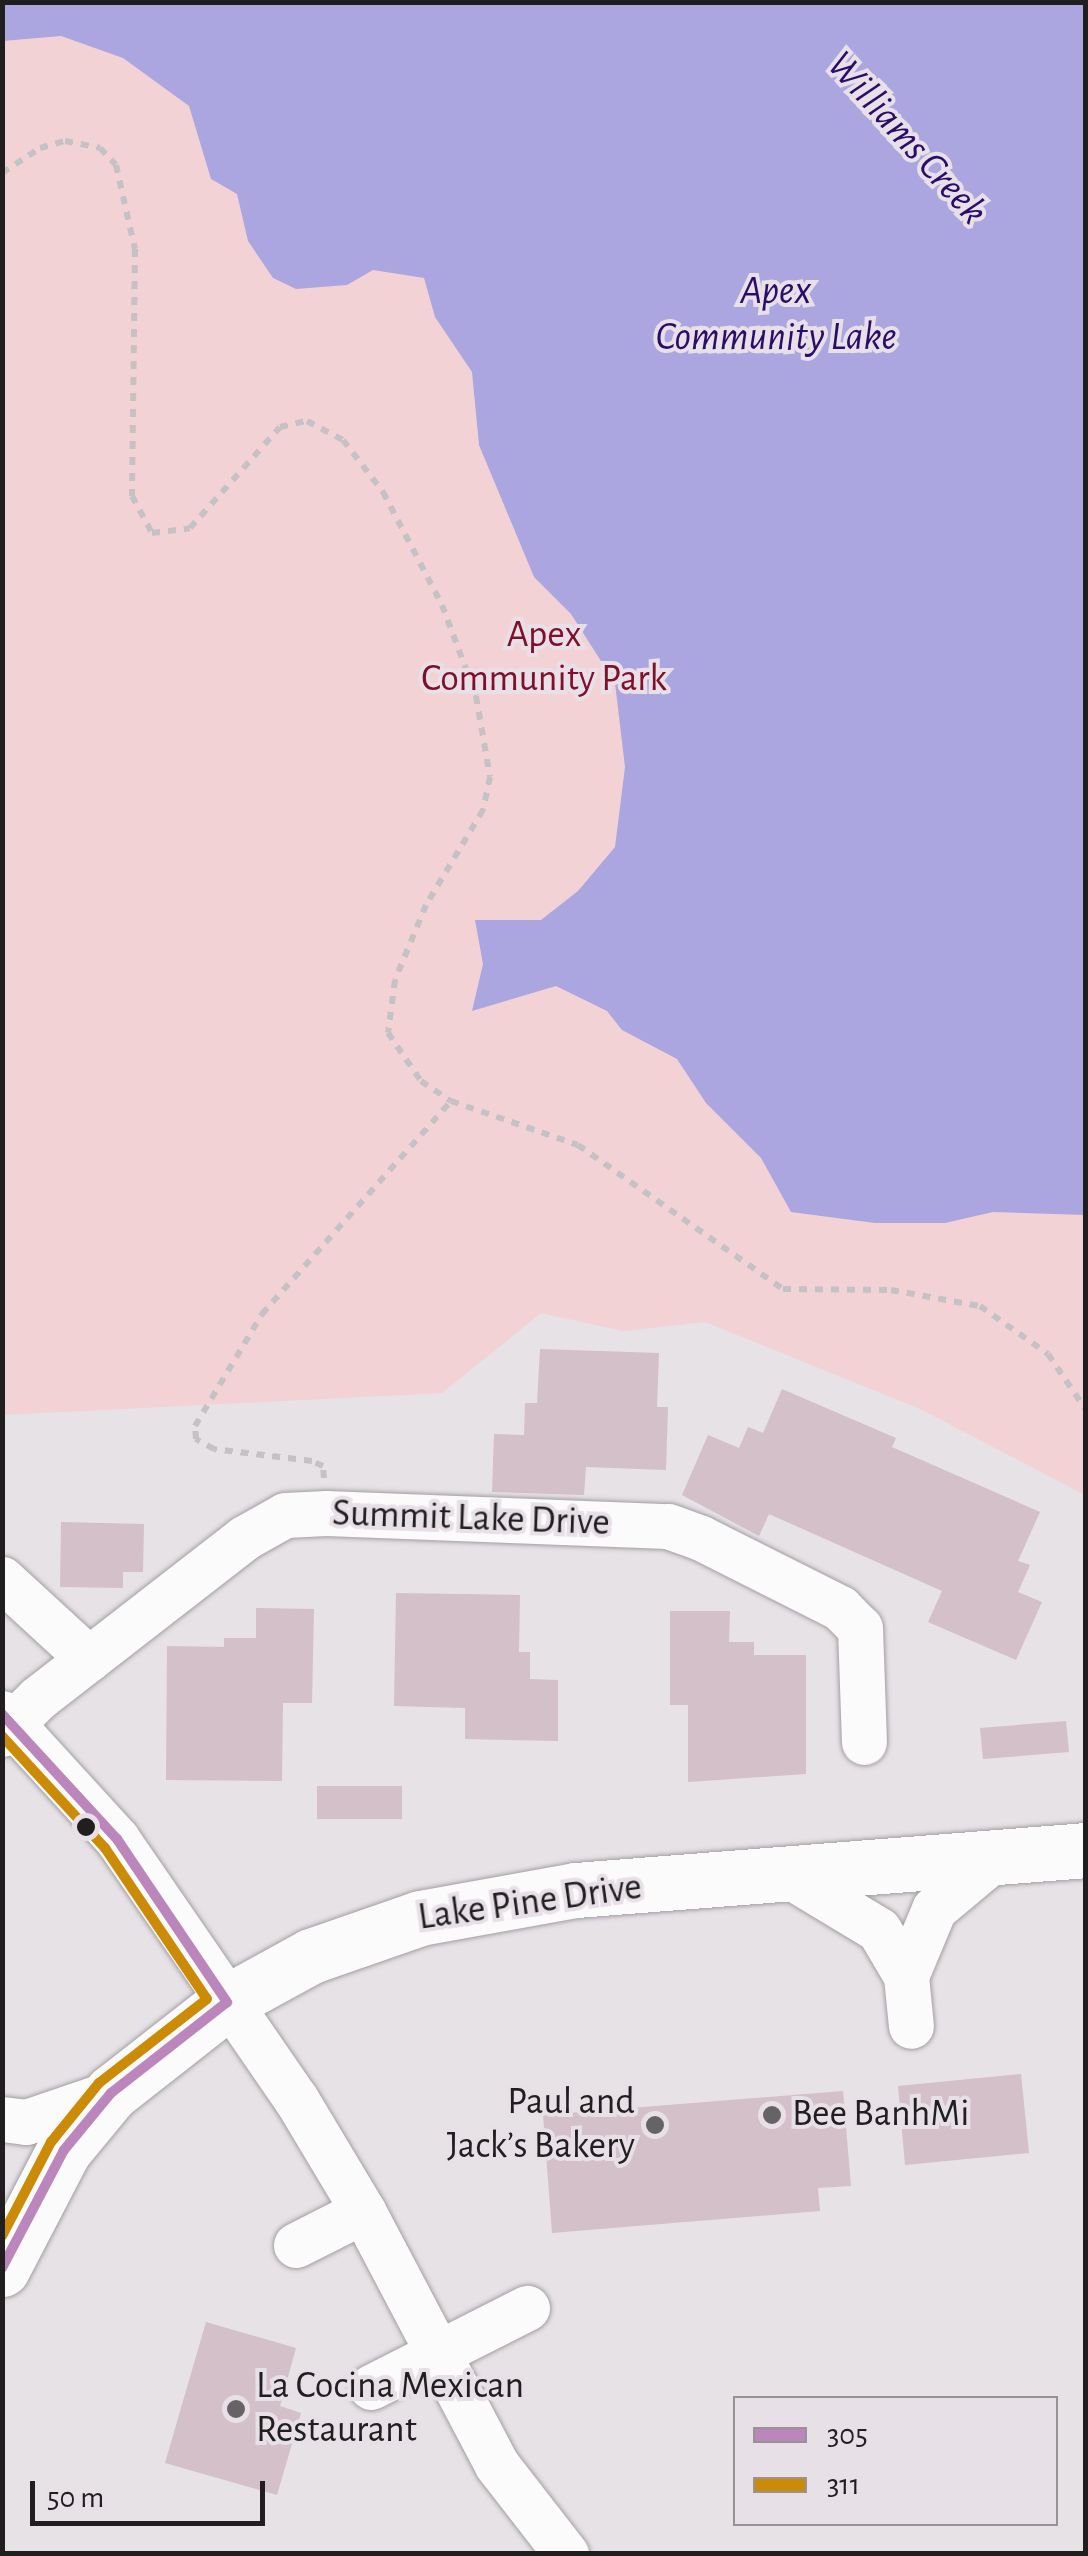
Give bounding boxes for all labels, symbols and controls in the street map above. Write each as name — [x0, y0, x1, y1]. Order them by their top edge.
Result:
water label: Williams Creek — [817, 41, 997, 235]
water label: Apex Community Lake — [655, 267, 897, 361]
park label: Apex Community Park — [421, 613, 667, 702]
street label: Summit Lake Drive — [331, 1491, 611, 1547]
unlabelled marker — [76, 1817, 96, 1837]
street label: Lake Pine Drive — [415, 1865, 645, 1941]
place label: Paul and Jack’s Bakery — [447, 2080, 635, 2170]
place label: Bee BanhMi — [792, 2092, 969, 2138]
marker: Bee BanhMi — [761, 2104, 783, 2126]
marker: Paul and Jack’s Bakery — [644, 2114, 666, 2136]
place label: La Cocina Mexican Restaurant — [256, 2364, 524, 2454]
legend — [733, 2396, 1058, 2526]
marker: La Cocina Mexican Restaurant — [225, 2398, 247, 2420]
text: 305 — [827, 2420, 868, 2450]
scale bar — [35, 2461, 270, 2523]
text: 311 — [827, 2470, 860, 2500]
text: 50 m — [47, 2483, 104, 2513]

